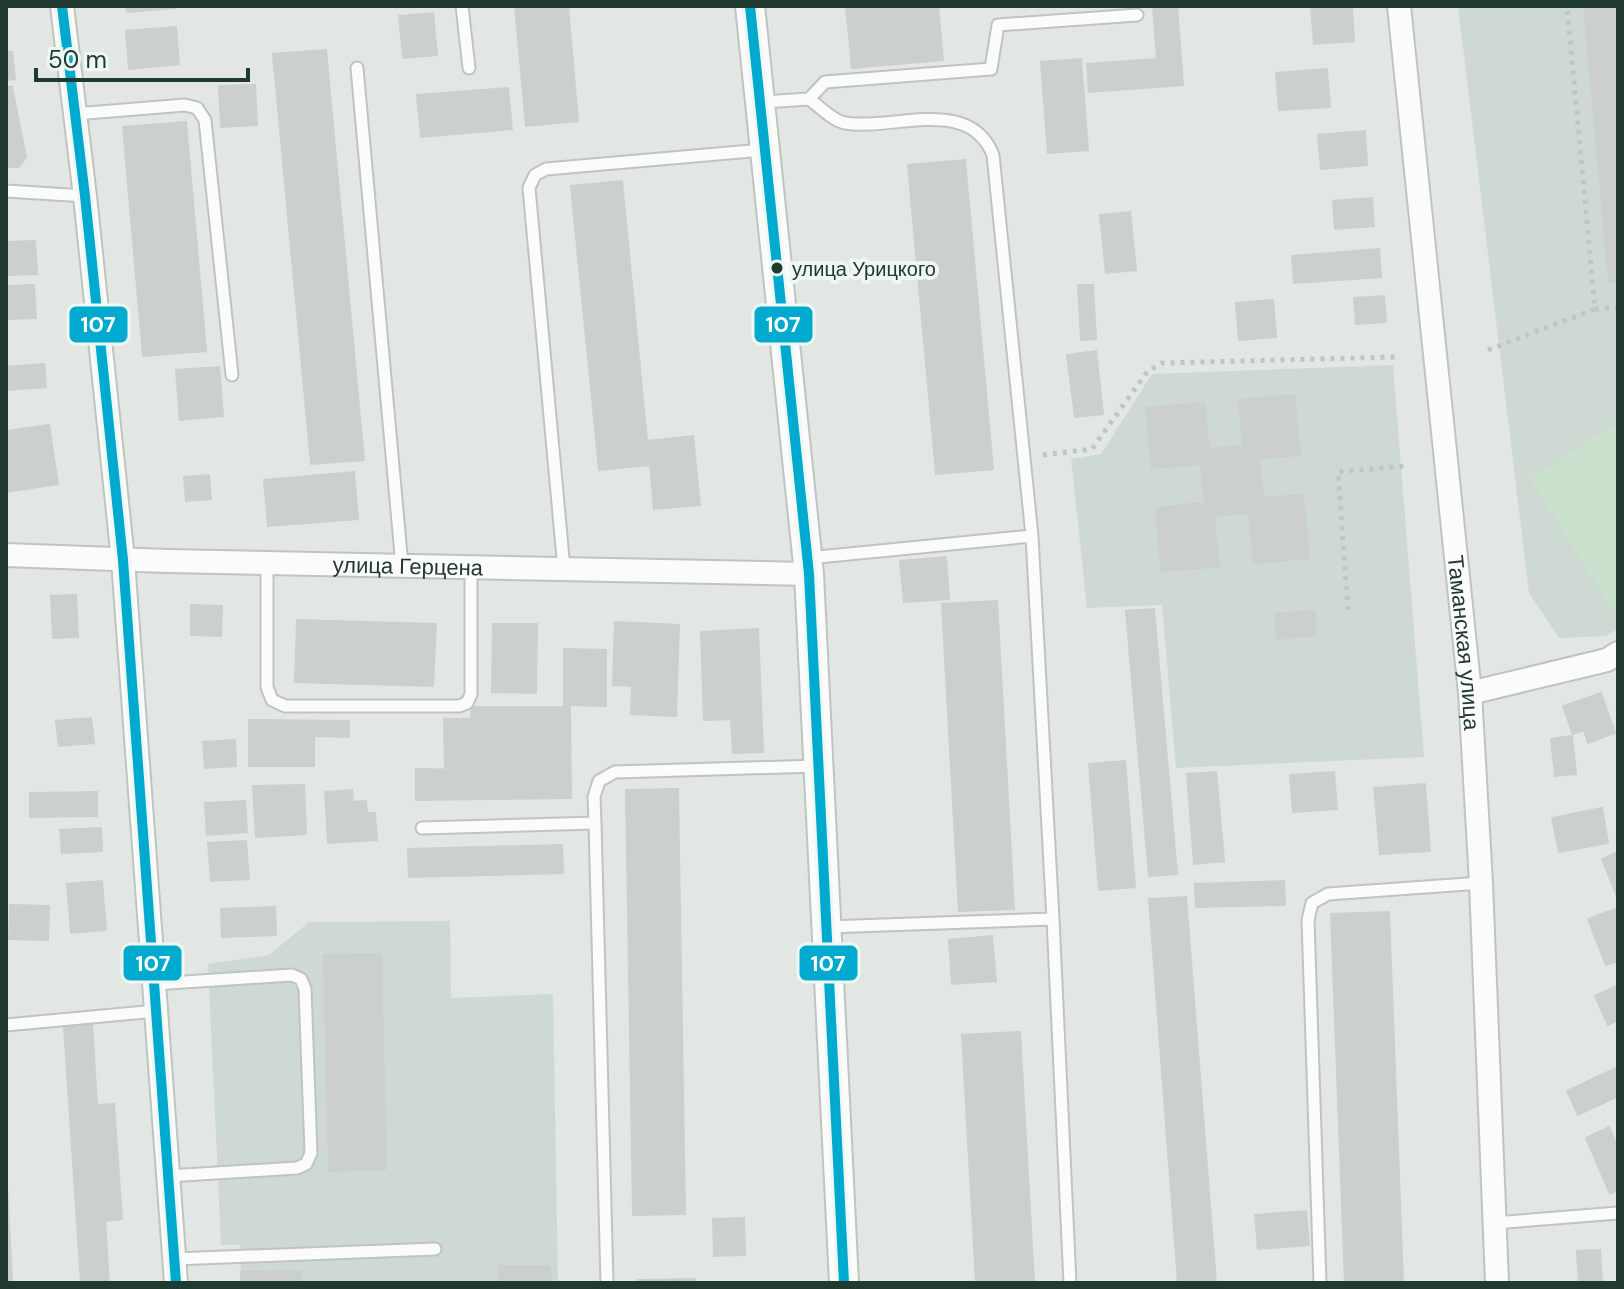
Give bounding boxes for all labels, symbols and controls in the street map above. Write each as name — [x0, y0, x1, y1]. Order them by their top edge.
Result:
scale bar — [36, 32, 248, 82]
text: 50 m — [48, 44, 107, 75]
place label: улица Урицкого — [792, 256, 936, 282]
marker: улица Урицкого — [769, 260, 785, 276]
line badge: 107 — [68, 305, 129, 344]
line badge: 107 — [753, 305, 814, 344]
text: 107 — [80, 310, 116, 339]
text: 107 — [765, 310, 801, 339]
street label: улица Герцена — [332, 550, 484, 582]
street label: Таманская улица — [1441, 554, 1486, 732]
line badge: 107 — [122, 944, 183, 982]
line badge: 107 — [798, 944, 859, 982]
text: 107 — [135, 949, 171, 978]
text: 107 — [810, 949, 846, 978]

